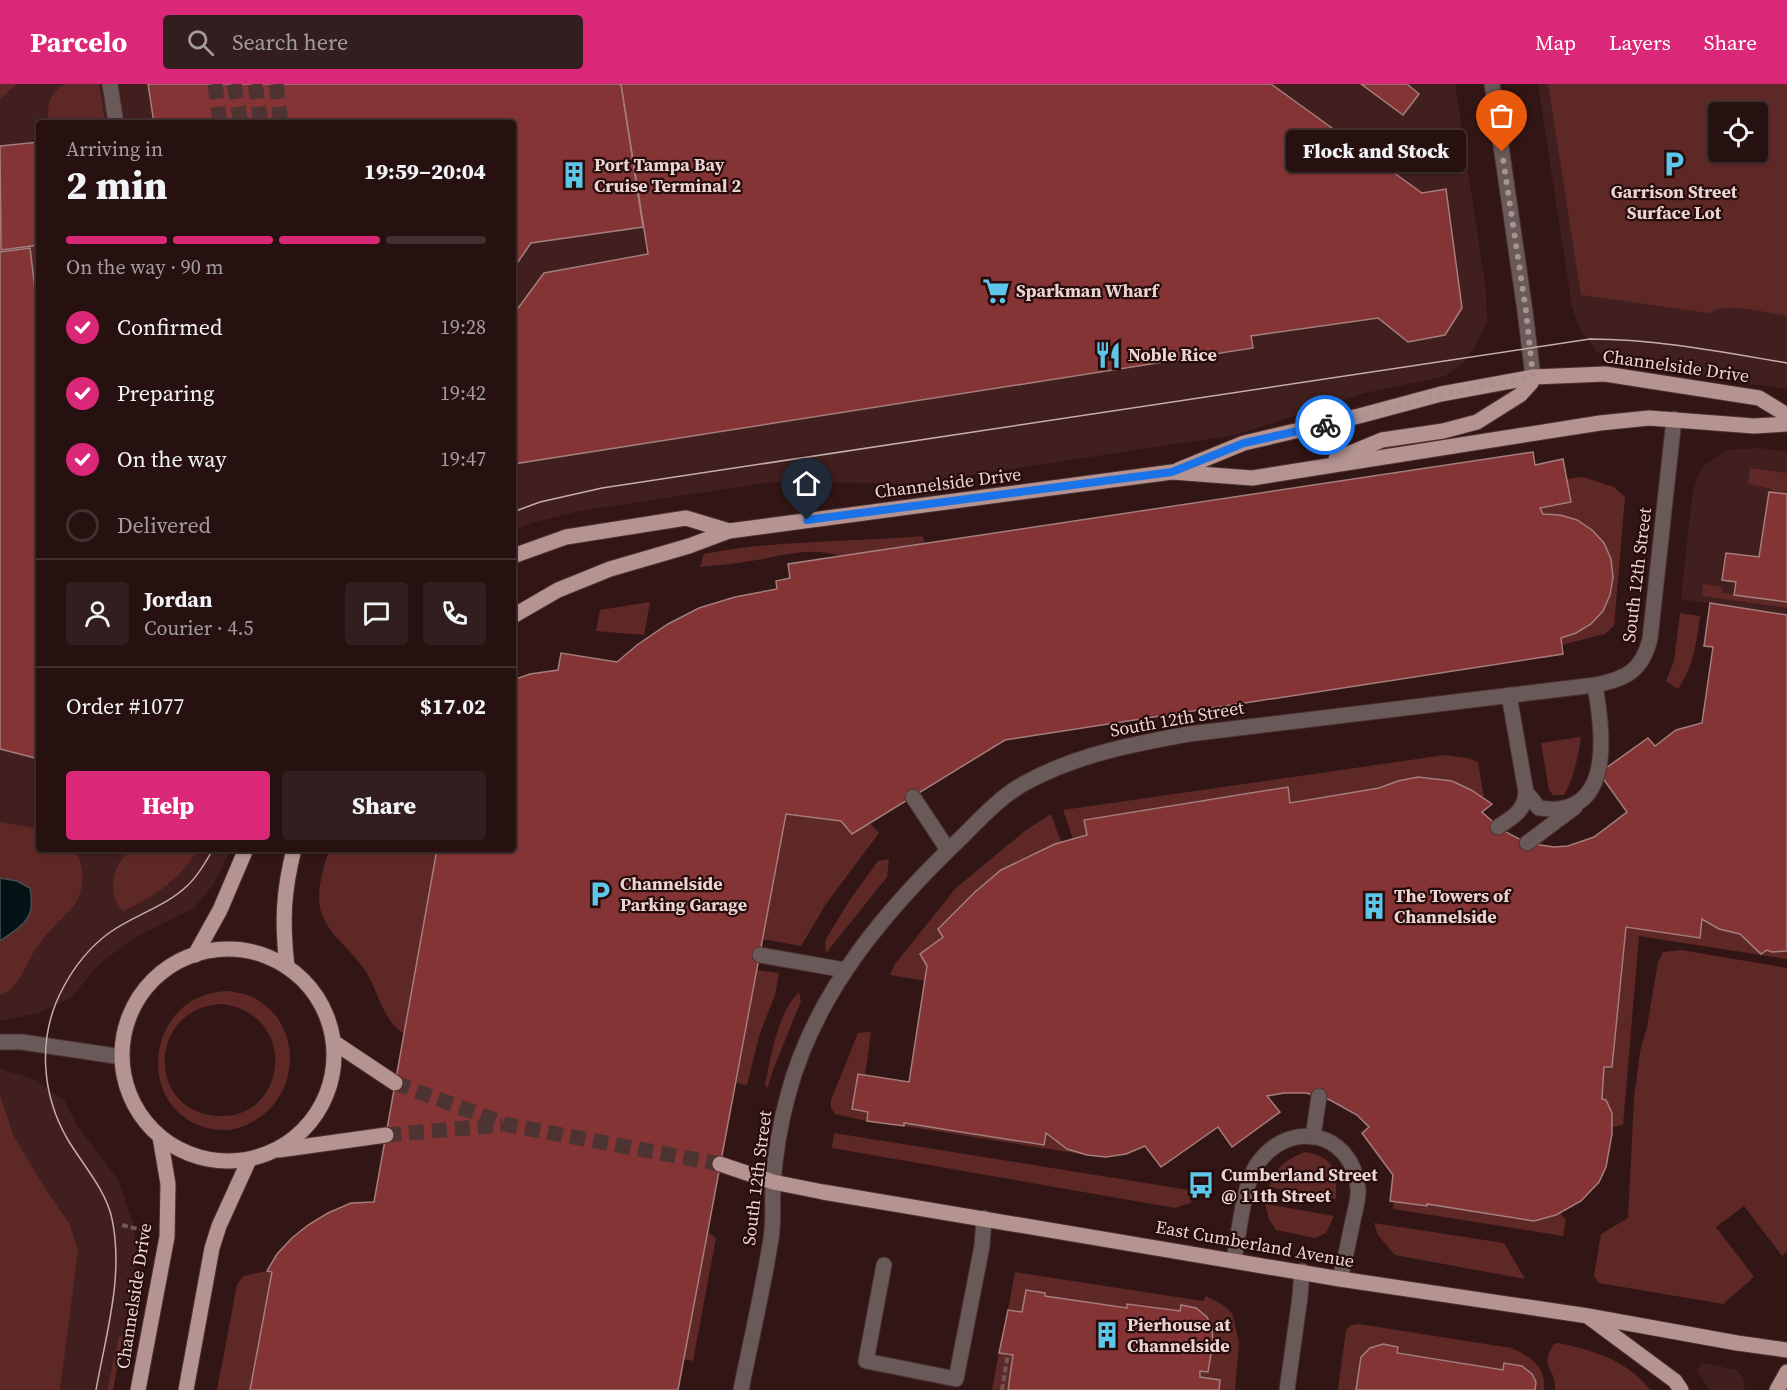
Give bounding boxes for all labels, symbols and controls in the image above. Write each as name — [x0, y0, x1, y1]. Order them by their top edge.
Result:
search box — [163, 15, 583, 69]
text: Parcelo — [30, 23, 127, 61]
icon: search — [184, 26, 217, 59]
text: Search here — [232, 27, 348, 57]
text: Map — [1535, 28, 1576, 57]
text: Layers — [1609, 28, 1671, 57]
text: Share — [1704, 28, 1757, 57]
pin — [1476, 90, 1527, 152]
icon: bag — [1485, 99, 1518, 132]
map controls — [1708, 102, 1768, 162]
button: locate — [1708, 102, 1768, 162]
callout: Flock and Stock — [1286, 131, 1466, 173]
text: Arriving in — [66, 135, 163, 163]
text: Flock and Stock — [1303, 137, 1449, 165]
parking icon: Garrison Street Surface Lot — [1659, 149, 1689, 179]
place label: Port Tampa Bay Cruise Terminal 2 — [594, 152, 741, 198]
text: 19:59–20:04 — [364, 156, 486, 186]
text: 2 min — [66, 159, 168, 212]
building icon: Port Tampa Bay Cruise Terminal 2 — [559, 160, 589, 190]
place label: Garrison Street Surface Lot — [1611, 179, 1738, 225]
text: On the way · 90 m — [66, 253, 223, 281]
supermarket icon: Sparkman Wharf — [981, 276, 1011, 306]
place label: Sparkman Wharf — [1016, 278, 1160, 303]
icon: check — [66, 311, 99, 344]
text: Confirmed — [117, 312, 222, 342]
text: 19:28 — [440, 313, 486, 341]
restaurant icon: Noble Rice — [1093, 340, 1123, 370]
place label: Noble Rice — [1128, 342, 1217, 367]
street label: Channelside Drive — [1601, 343, 1751, 388]
icon: check — [66, 377, 99, 410]
text: Preparing — [117, 378, 214, 408]
text: 19:42 — [440, 379, 486, 407]
courier — [1295, 395, 1355, 455]
icon: bike — [1309, 409, 1342, 442]
icon: check — [66, 443, 99, 476]
text: On the way — [117, 444, 226, 474]
text: 19:47 — [440, 445, 486, 473]
pin — [781, 458, 832, 520]
street label: Channelside Drive — [873, 461, 1023, 504]
icon: home — [790, 467, 823, 500]
street label: South 12th Street — [1616, 506, 1657, 644]
text: Delivered — [117, 510, 211, 540]
button: person — [66, 582, 129, 645]
button: chat — [345, 582, 408, 645]
button: phone — [423, 582, 486, 645]
text: Jordan — [144, 584, 212, 614]
text: Courier · 4.5 — [144, 614, 253, 642]
text: Order #1077 — [66, 691, 184, 721]
text: $17.02 — [420, 691, 486, 721]
street label: South 12th Street — [1108, 694, 1246, 743]
button: Help — [66, 771, 270, 840]
button: Share — [282, 771, 486, 840]
place label: Channelside Parking Garage — [620, 871, 747, 917]
parking icon: Channelside Parking Garage — [585, 879, 615, 909]
place label: The Towers of Channelside — [1394, 883, 1512, 929]
building icon: The Towers of Channelside — [1359, 891, 1389, 921]
street label: South 12th Street — [736, 1109, 777, 1247]
place label: Cumberland Street @ 11th Street — [1221, 1162, 1378, 1208]
bus stop icon: Cumberland Street @ 11th Street — [1186, 1170, 1216, 1200]
street label: East Cumberland Avenue — [1154, 1214, 1356, 1273]
street label: Channelside Drive — [110, 1221, 157, 1371]
place label: Pierhouse at Channelside — [1127, 1312, 1231, 1358]
building icon: Pierhouse at Channelside — [1092, 1320, 1122, 1350]

